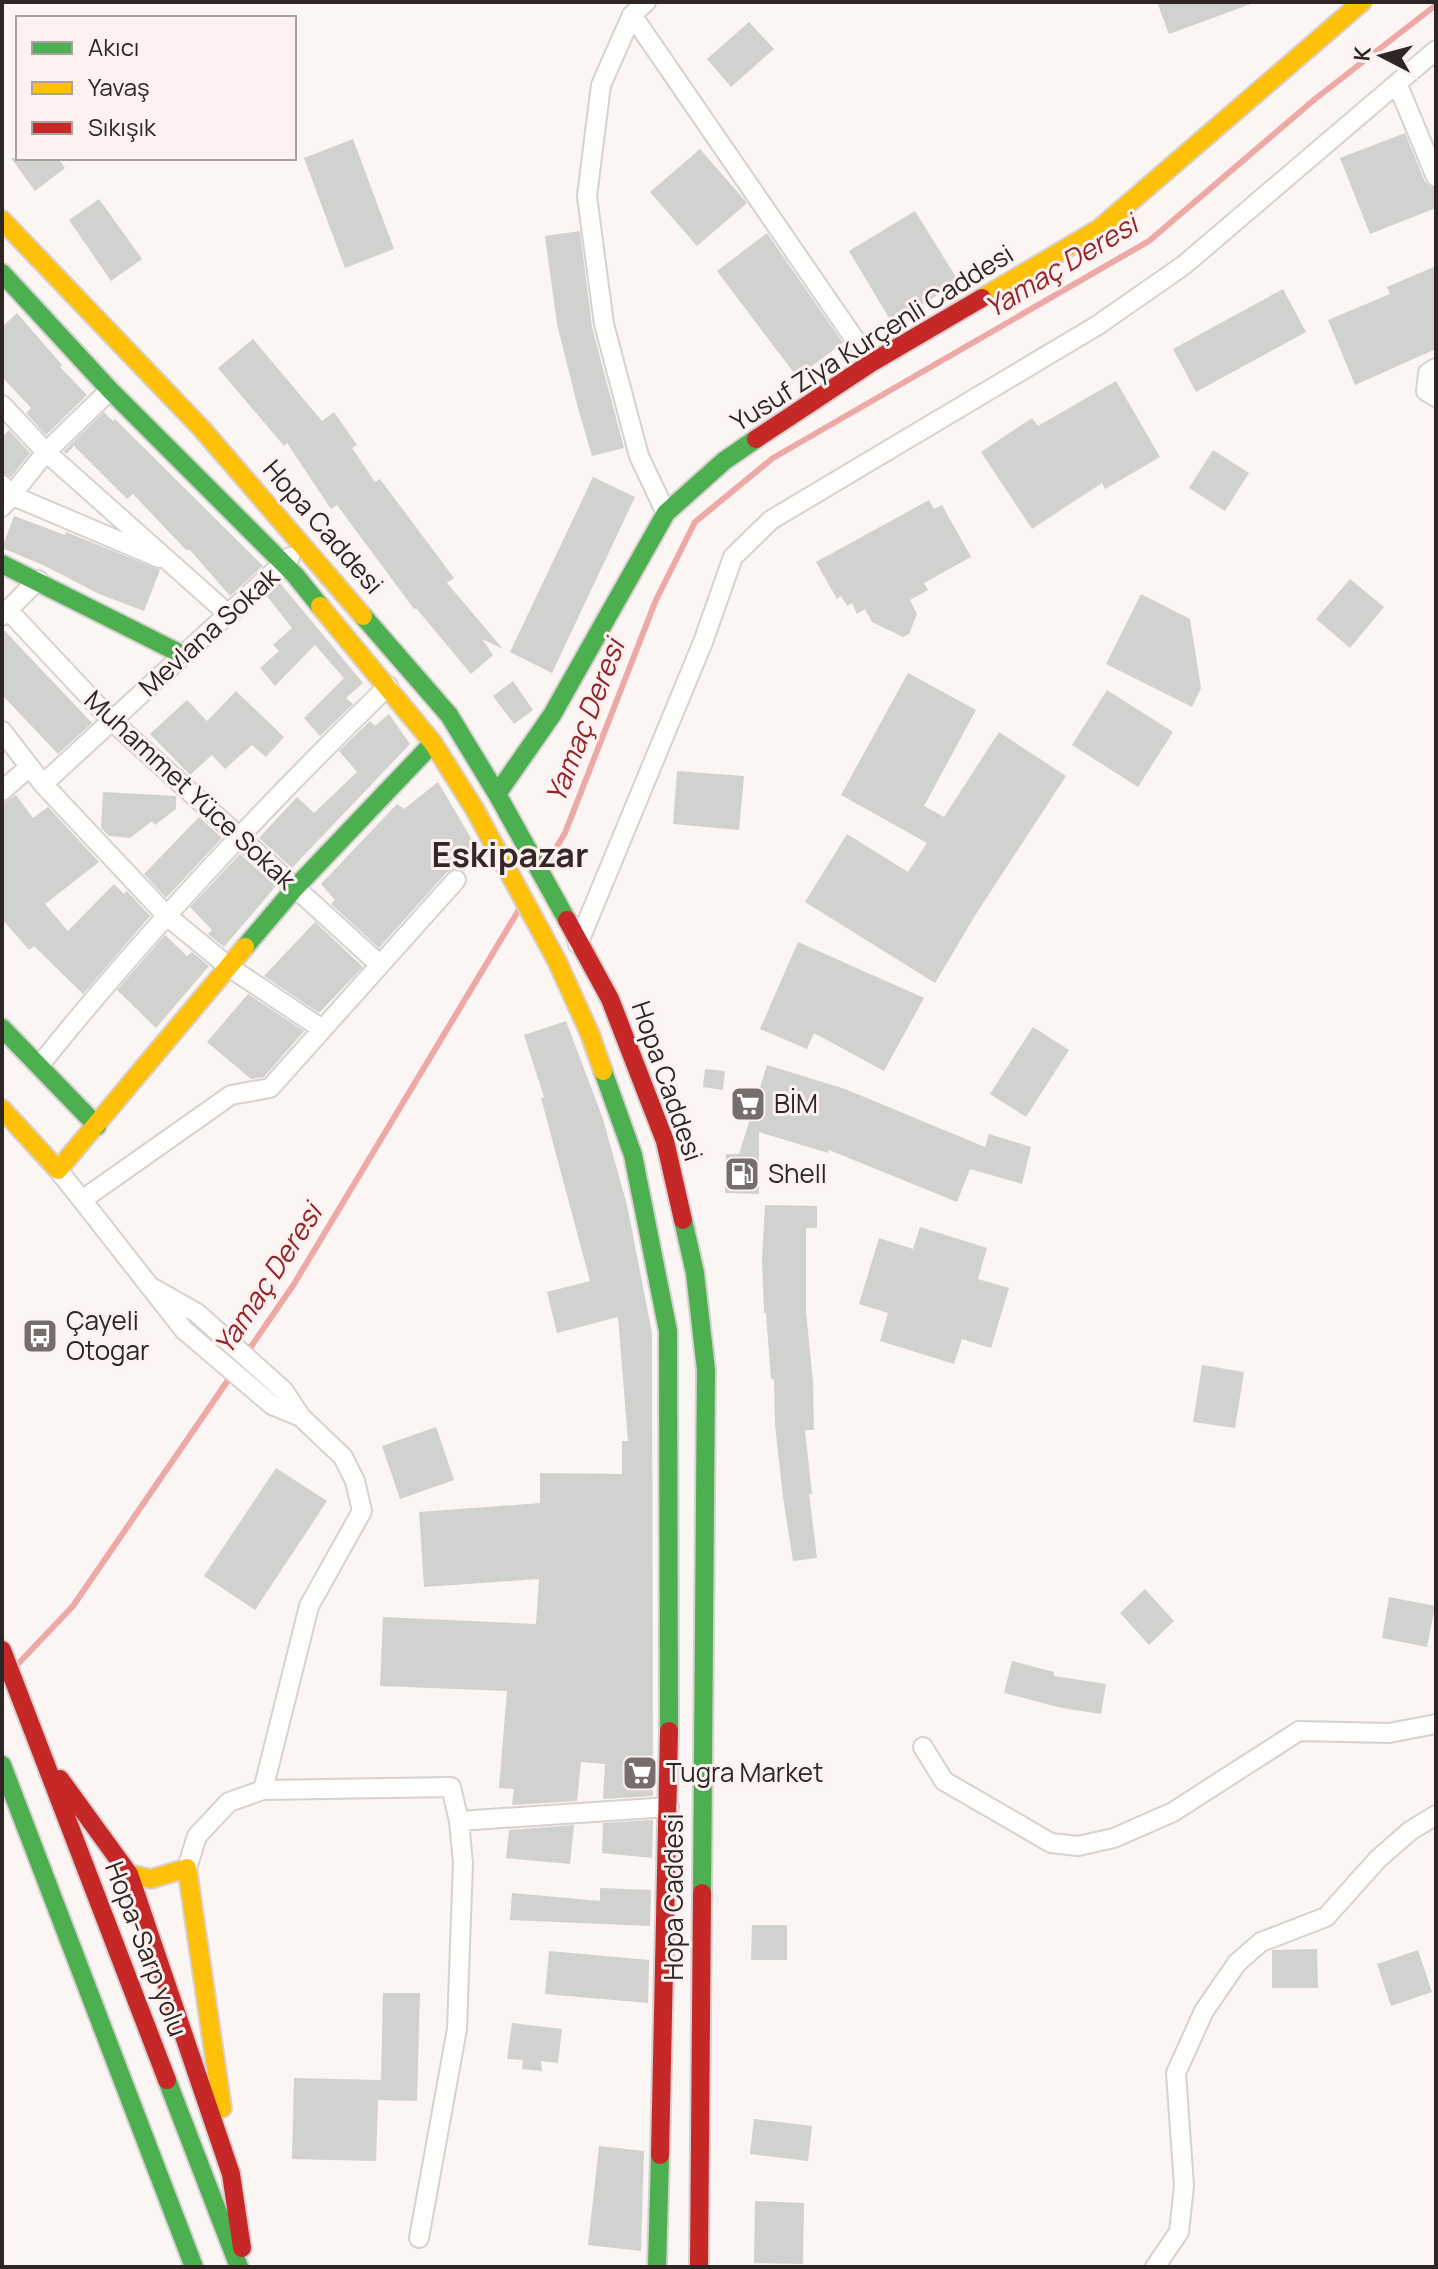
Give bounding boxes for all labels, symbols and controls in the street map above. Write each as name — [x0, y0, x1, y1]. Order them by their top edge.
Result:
legend — [16, 16, 296, 160]
north arrow — [1342, 16, 1422, 96]
text: Akıcı — [88, 30, 139, 63]
text: K — [1346, 45, 1378, 63]
text: Yavaş — [88, 70, 150, 103]
text: Sıkışık — [88, 110, 157, 143]
water label: Yamaç Deresi — [977, 203, 1147, 326]
street label: Yusuf Ziya Kurçenli Caddesi — [723, 235, 1020, 439]
street label: Hopa Caddesi — [255, 452, 392, 601]
street label: Mevlana Sokak — [131, 558, 287, 704]
water label: Yamaç Deresi — [536, 630, 634, 808]
street label: Muhammet Yüce Sokak — [77, 682, 305, 898]
district label: Eskipazar — [432, 831, 588, 877]
street label: Hopa Caddesi — [624, 996, 712, 1165]
supermarket icon: BİM — [729, 1085, 767, 1123]
place label: BİM — [774, 1085, 818, 1121]
fuel station icon: Shell — [723, 1155, 761, 1193]
place label: Shell — [768, 1155, 827, 1191]
water label: Yamaç Deresi — [204, 1193, 332, 1361]
place label: Çayeli Otogar — [66, 1302, 149, 1368]
bus stop icon: Çayeli Otogar — [21, 1317, 59, 1355]
supermarket icon: Tugra Market — [621, 1754, 659, 1792]
place label: Tugra Market — [666, 1754, 823, 1790]
street label: Hopa Caddesi — [655, 1814, 691, 1981]
street label: Hopa-Sarp yolu — [97, 1856, 197, 2041]

